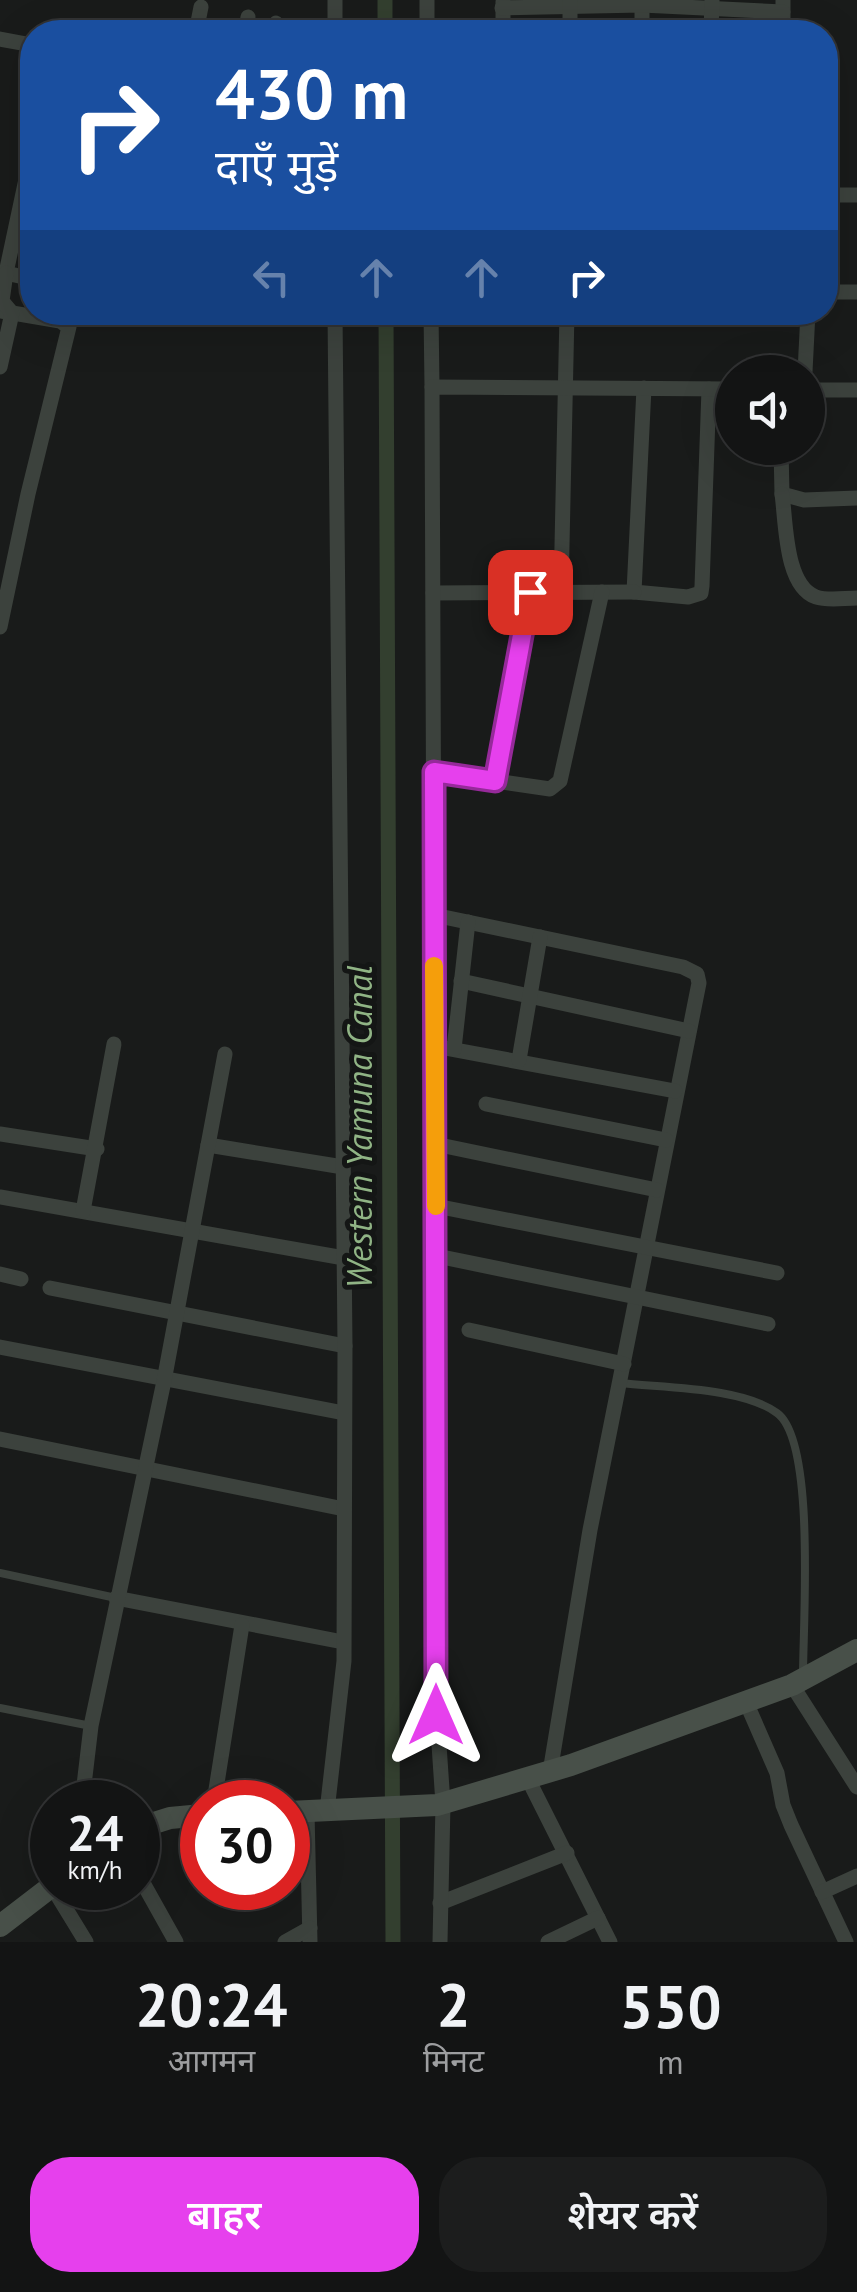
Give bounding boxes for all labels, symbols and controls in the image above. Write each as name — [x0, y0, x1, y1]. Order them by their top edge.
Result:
text: 430 m — [215, 48, 408, 138]
icon: right — [50, 60, 180, 190]
text: दाएँ मुड़ें — [215, 136, 338, 194]
icon: left — [244, 250, 299, 305]
icon: ahead — [349, 250, 404, 305]
icon: ahead — [454, 250, 509, 305]
icon: right — [559, 250, 614, 305]
map controls — [715, 355, 825, 465]
button: sound — [715, 355, 825, 465]
pin — [488, 550, 573, 635]
icon: arrive — [503, 565, 558, 620]
water label: Western Yamuna Canal — [336, 965, 382, 1289]
position arrow — [384, 1663, 488, 1767]
speed limit sign: 30 — [180, 1780, 310, 1910]
text: 24 — [67, 1800, 123, 1865]
text: km/h — [68, 1854, 122, 1886]
text: 20:24 — [135, 1965, 288, 2043]
text: 2 — [437, 1965, 471, 2043]
text: 550 — [620, 1967, 722, 2045]
text: आगमन — [168, 2039, 255, 2081]
text: मिनट — [423, 2039, 484, 2081]
text: m — [658, 2041, 684, 2083]
button: बाहर — [30, 2157, 419, 2272]
button: शेयर करें — [439, 2157, 827, 2272]

